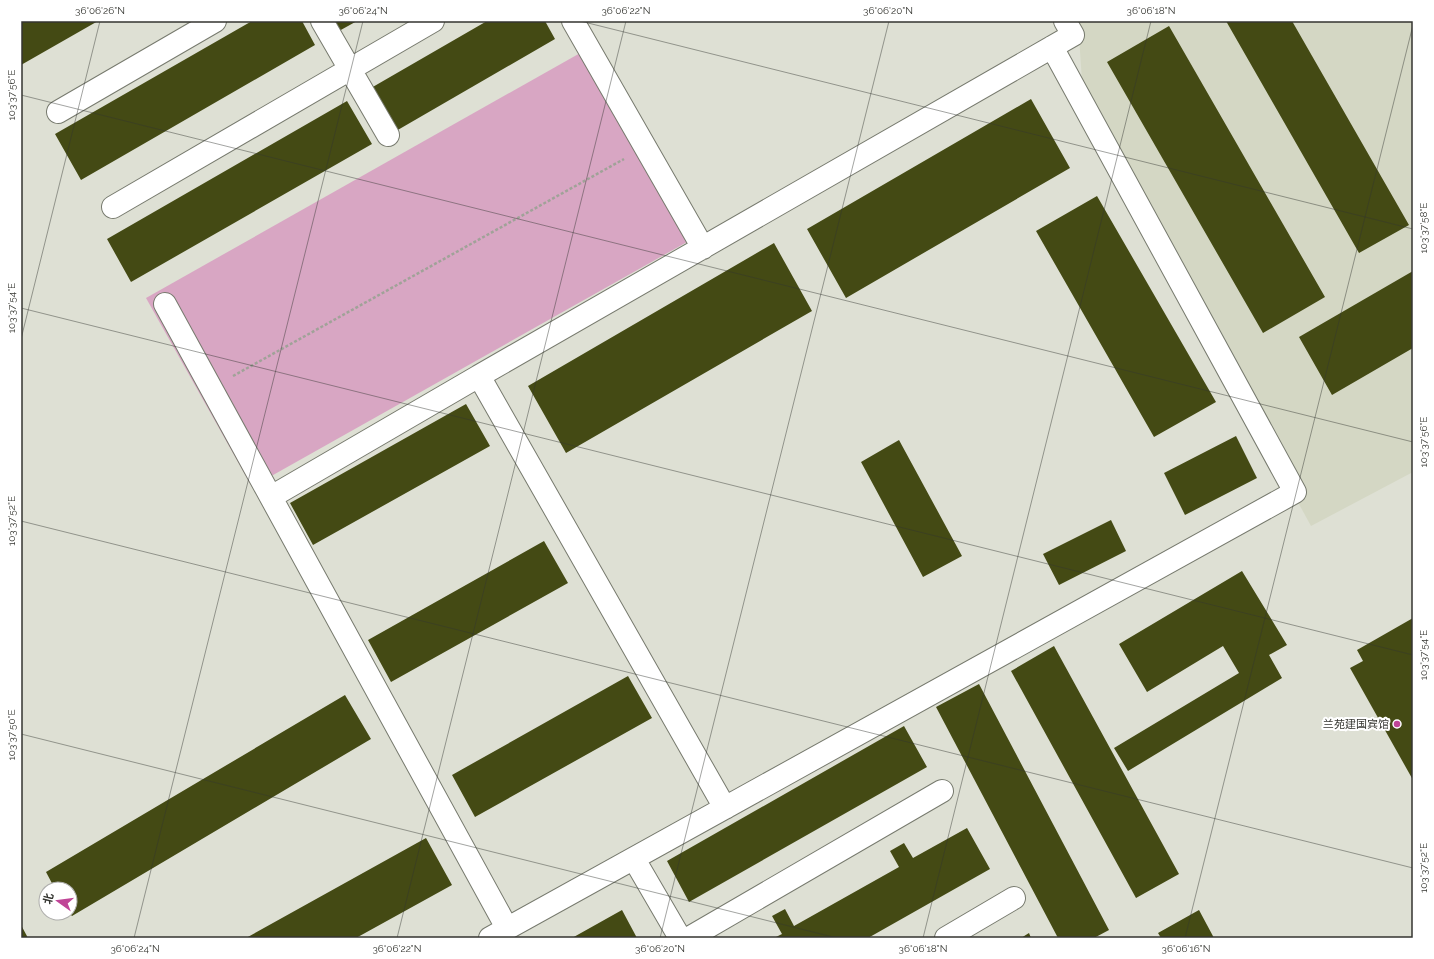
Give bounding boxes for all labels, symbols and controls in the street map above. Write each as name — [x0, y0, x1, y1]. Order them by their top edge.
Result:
text: 36°06'26"N — [75, 5, 125, 16]
text: 36°06'24"N — [338, 5, 388, 16]
text: 36°06'22"N — [601, 5, 651, 16]
text: 36°06'20"N — [863, 5, 913, 16]
text: 36°06'18"N — [1127, 5, 1175, 16]
text: 103°37'56"E — [6, 70, 17, 120]
text: 103°37'58"E — [1418, 203, 1429, 253]
text: 103°37'54"E — [6, 283, 17, 333]
text: 103°37'56"E — [1418, 417, 1429, 467]
text: 103°37'52"E — [6, 496, 17, 546]
text: 103°37'54"E — [1418, 630, 1429, 680]
text: 103°37'50"E — [6, 710, 17, 760]
place label: 兰苑建国宾馆 — [1323, 718, 1389, 731]
marker: 兰苑建国宾馆 — [1392, 719, 1402, 729]
text: 103°37'52"E — [1418, 843, 1429, 893]
north arrow — [38, 881, 78, 921]
text: 北 — [41, 892, 56, 906]
text: 36°06'24"N — [110, 943, 160, 954]
text: 36°06'22"N — [372, 943, 422, 954]
text: 36°06'20"N — [635, 943, 685, 954]
text: 36°06'18"N — [899, 943, 947, 954]
text: 36°06'16"N — [1162, 943, 1210, 954]

